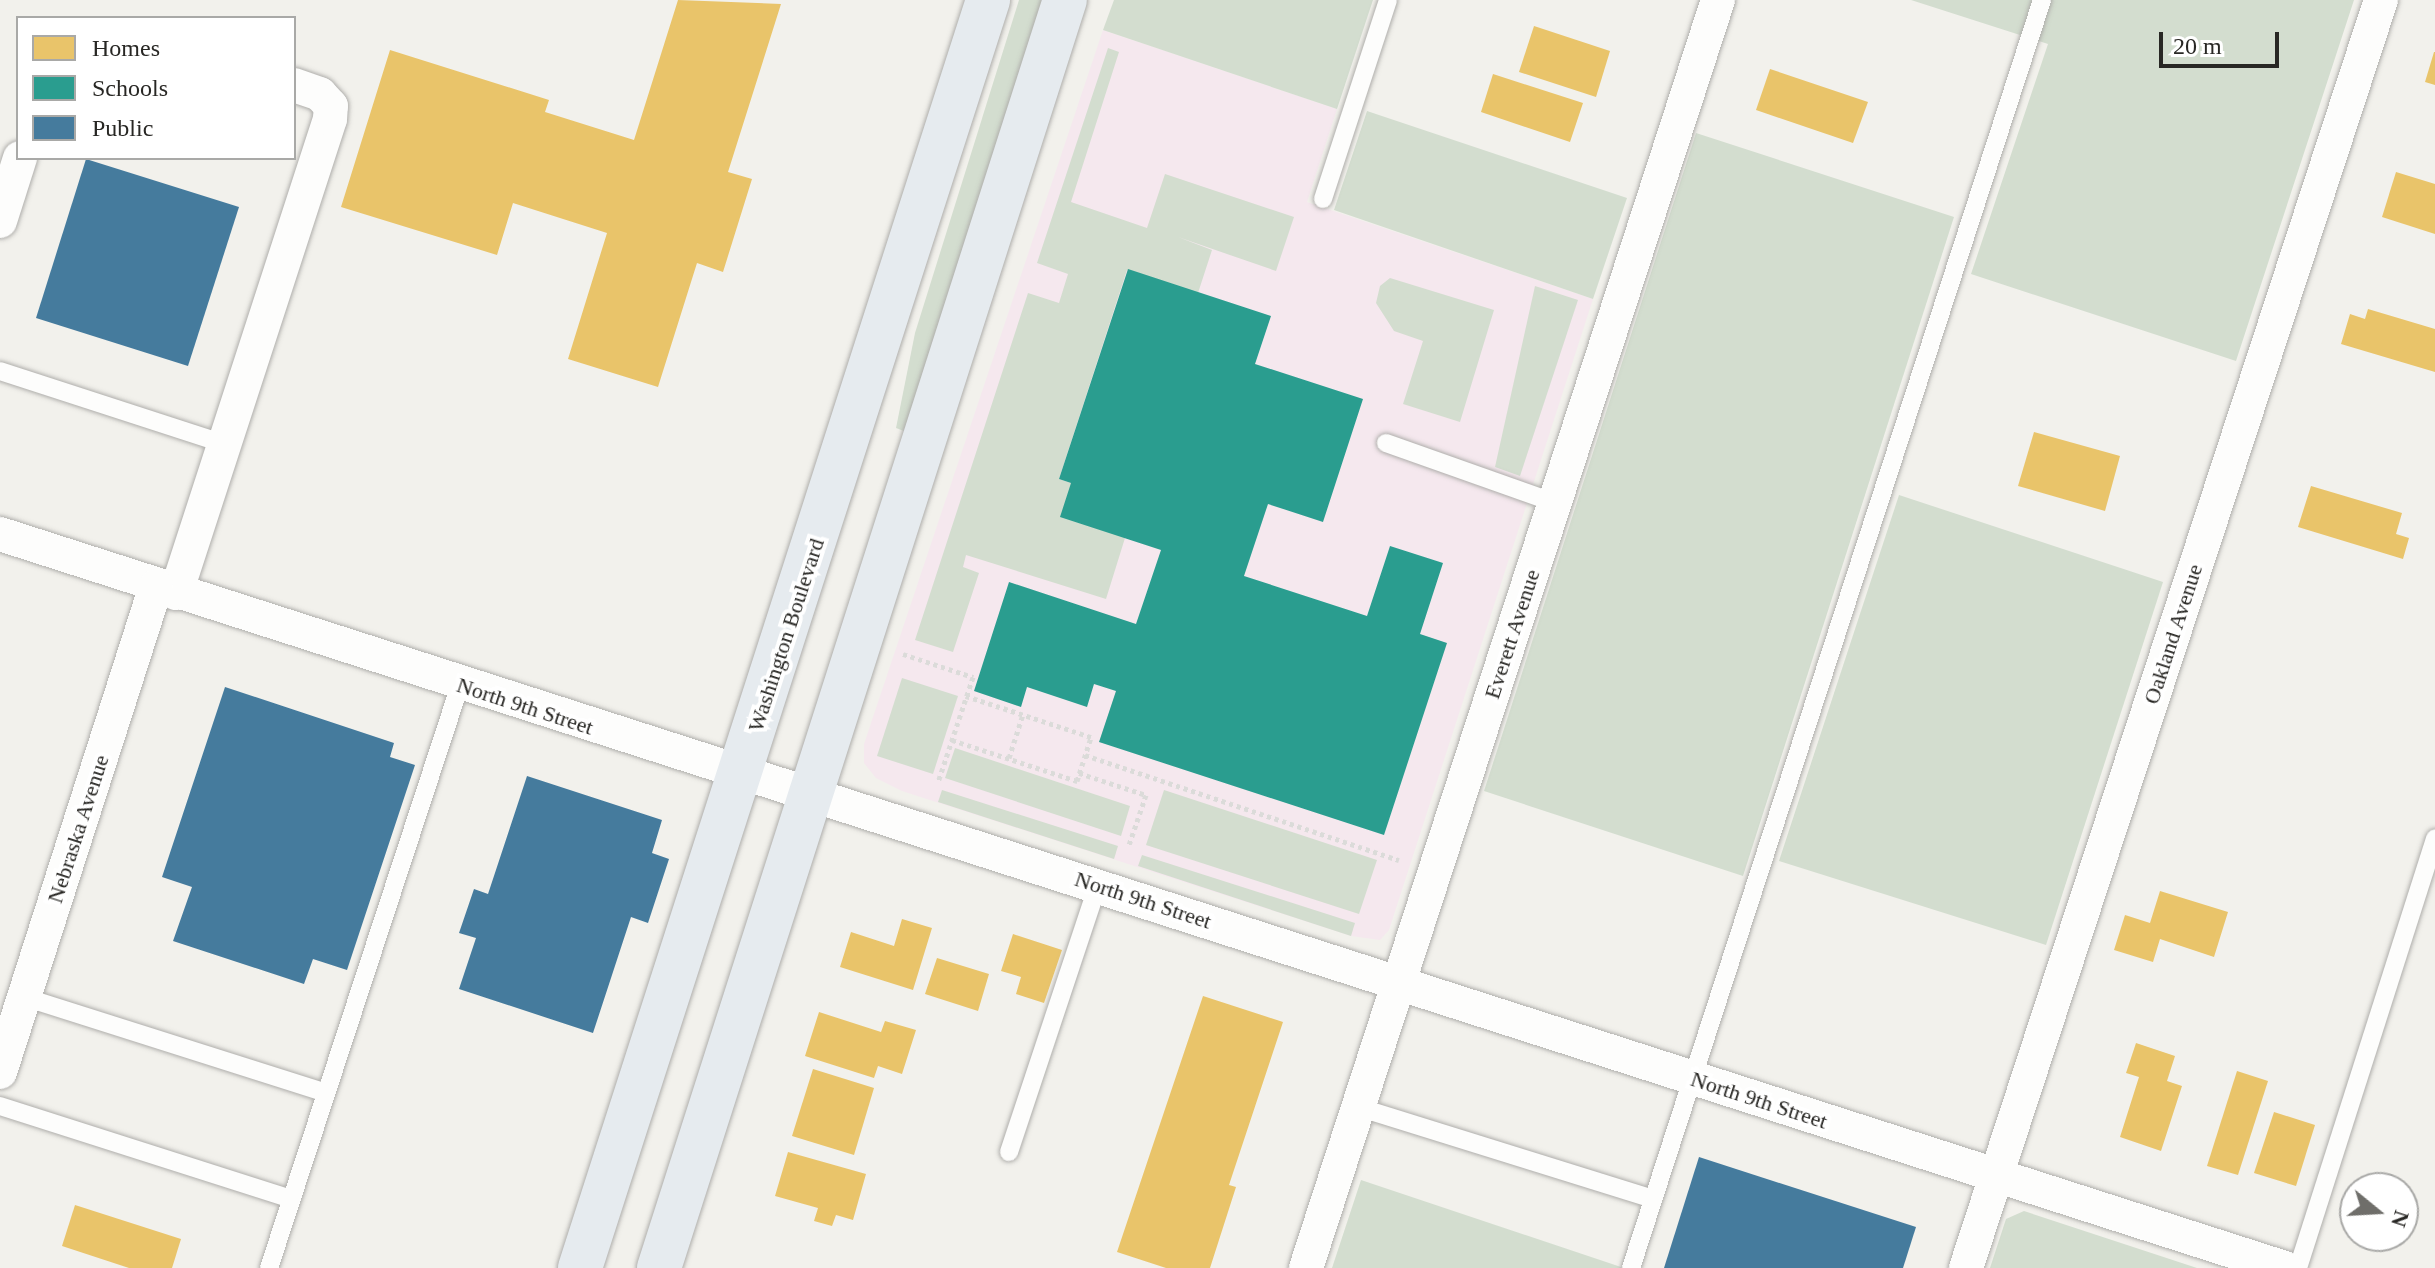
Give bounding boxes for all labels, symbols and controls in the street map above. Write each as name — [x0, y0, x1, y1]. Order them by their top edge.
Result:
legend — [16, 16, 296, 160]
scale bar — [2163, 16, 2283, 66]
text: 20 m — [2173, 33, 2222, 59]
text: Homes — [92, 35, 160, 61]
text: Schools — [92, 75, 168, 101]
text: Public — [92, 115, 153, 141]
street label: Washington Boulevard — [742, 535, 830, 735]
street label: Oakland Avenue — [2138, 560, 2208, 708]
street label: Everett Avenue — [1478, 565, 1546, 703]
street label: North 9th Street — [454, 672, 596, 740]
street label: Nebraska Avenue — [41, 751, 115, 907]
street label: North 9th Street — [1072, 866, 1214, 934]
street label: North 9th Street — [1688, 1066, 1830, 1134]
north arrow — [2339, 1172, 2419, 1252]
text: N — [2386, 1208, 2415, 1230]

